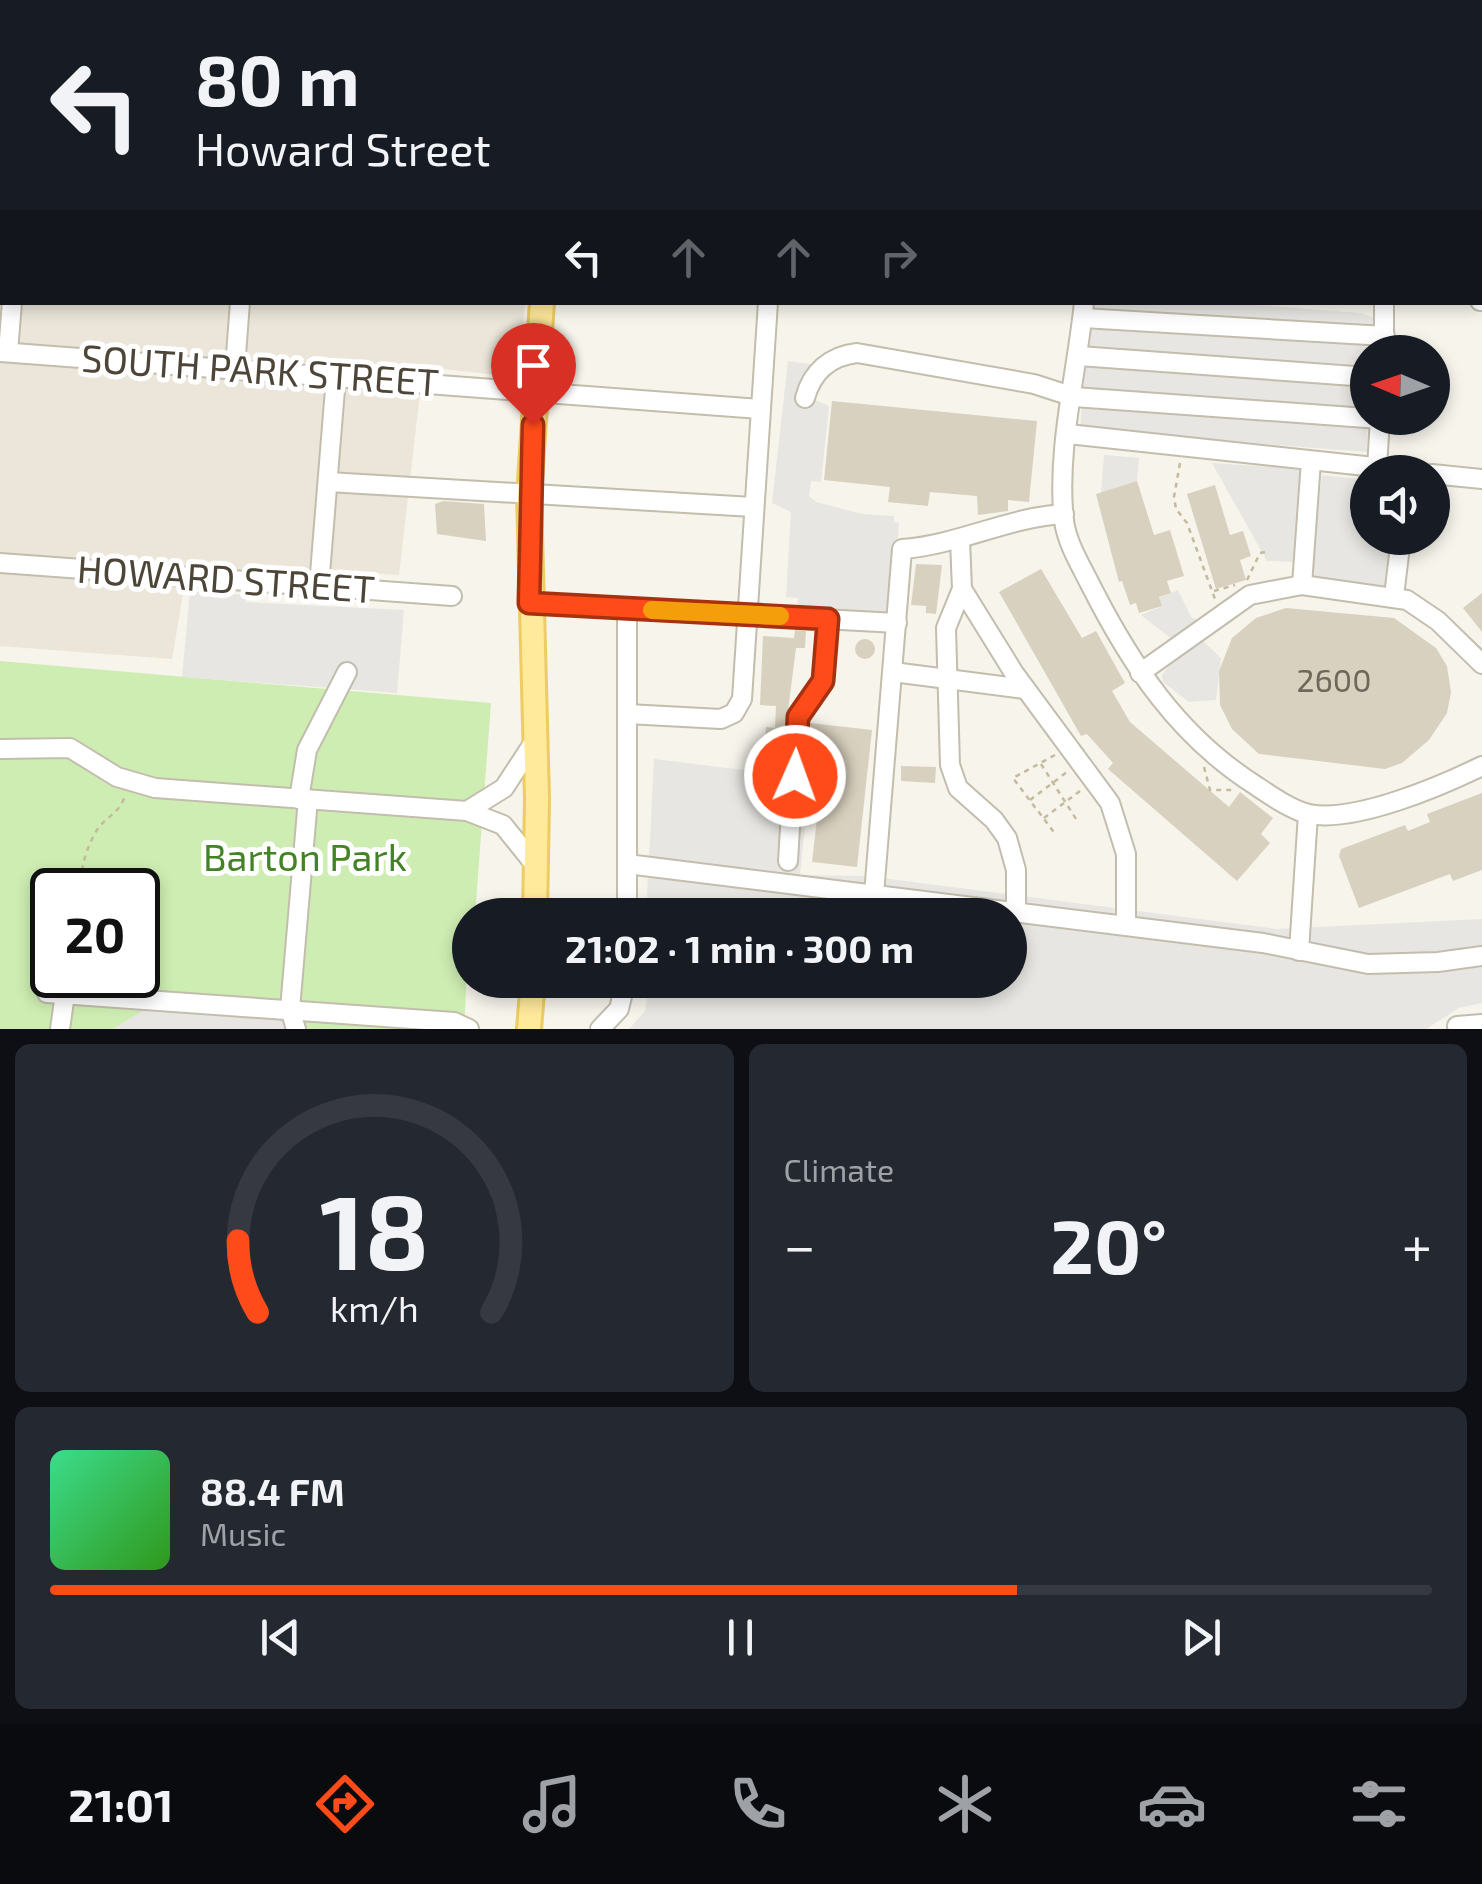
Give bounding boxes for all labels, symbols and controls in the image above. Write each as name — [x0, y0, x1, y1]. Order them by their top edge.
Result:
text: 80 m — [195, 36, 360, 120]
icon: left — [30, 40, 160, 170]
text: Howard Street — [195, 121, 491, 175]
icon: left — [556, 230, 611, 285]
icon: ahead — [661, 230, 716, 285]
icon: ahead — [766, 230, 821, 285]
icon: right — [871, 230, 926, 285]
pin — [491, 323, 576, 426]
street label: SOUTH PARK STREET — [80, 334, 440, 404]
north arrow — [1350, 335, 1450, 435]
map controls — [1350, 335, 1450, 555]
icon: arrive — [506, 338, 561, 393]
button: sound — [1350, 455, 1450, 555]
street label: HOWARD STREET — [76, 545, 377, 611]
house number: 2600 — [1297, 660, 1371, 698]
position arrow — [743, 724, 847, 828]
park label: Barton Park — [203, 833, 407, 879]
speed limit sign: 20 — [30, 868, 160, 998]
text: 21:02 · 1 min · 300 m — [565, 925, 914, 971]
text: Climate — [784, 1150, 894, 1188]
text: 18 — [319, 1166, 429, 1291]
text: 20° — [1050, 1199, 1167, 1289]
text: − — [784, 1211, 816, 1277]
text: + — [1402, 1211, 1432, 1277]
text: km/h — [330, 1286, 419, 1329]
text: 88.4 FM — [200, 1468, 345, 1514]
text: Music — [200, 1514, 286, 1552]
icon: previous — [253, 1610, 308, 1665]
icon: pause — [713, 1610, 768, 1665]
icon: next — [1174, 1610, 1229, 1665]
icon: directions — [310, 1769, 380, 1839]
icon: music — [517, 1769, 587, 1839]
icon: phone — [723, 1769, 793, 1839]
icon: climate — [930, 1769, 1000, 1839]
icon: car — [1137, 1769, 1207, 1839]
icon: filters — [1344, 1769, 1414, 1839]
text: 21:01 — [68, 1777, 173, 1831]

